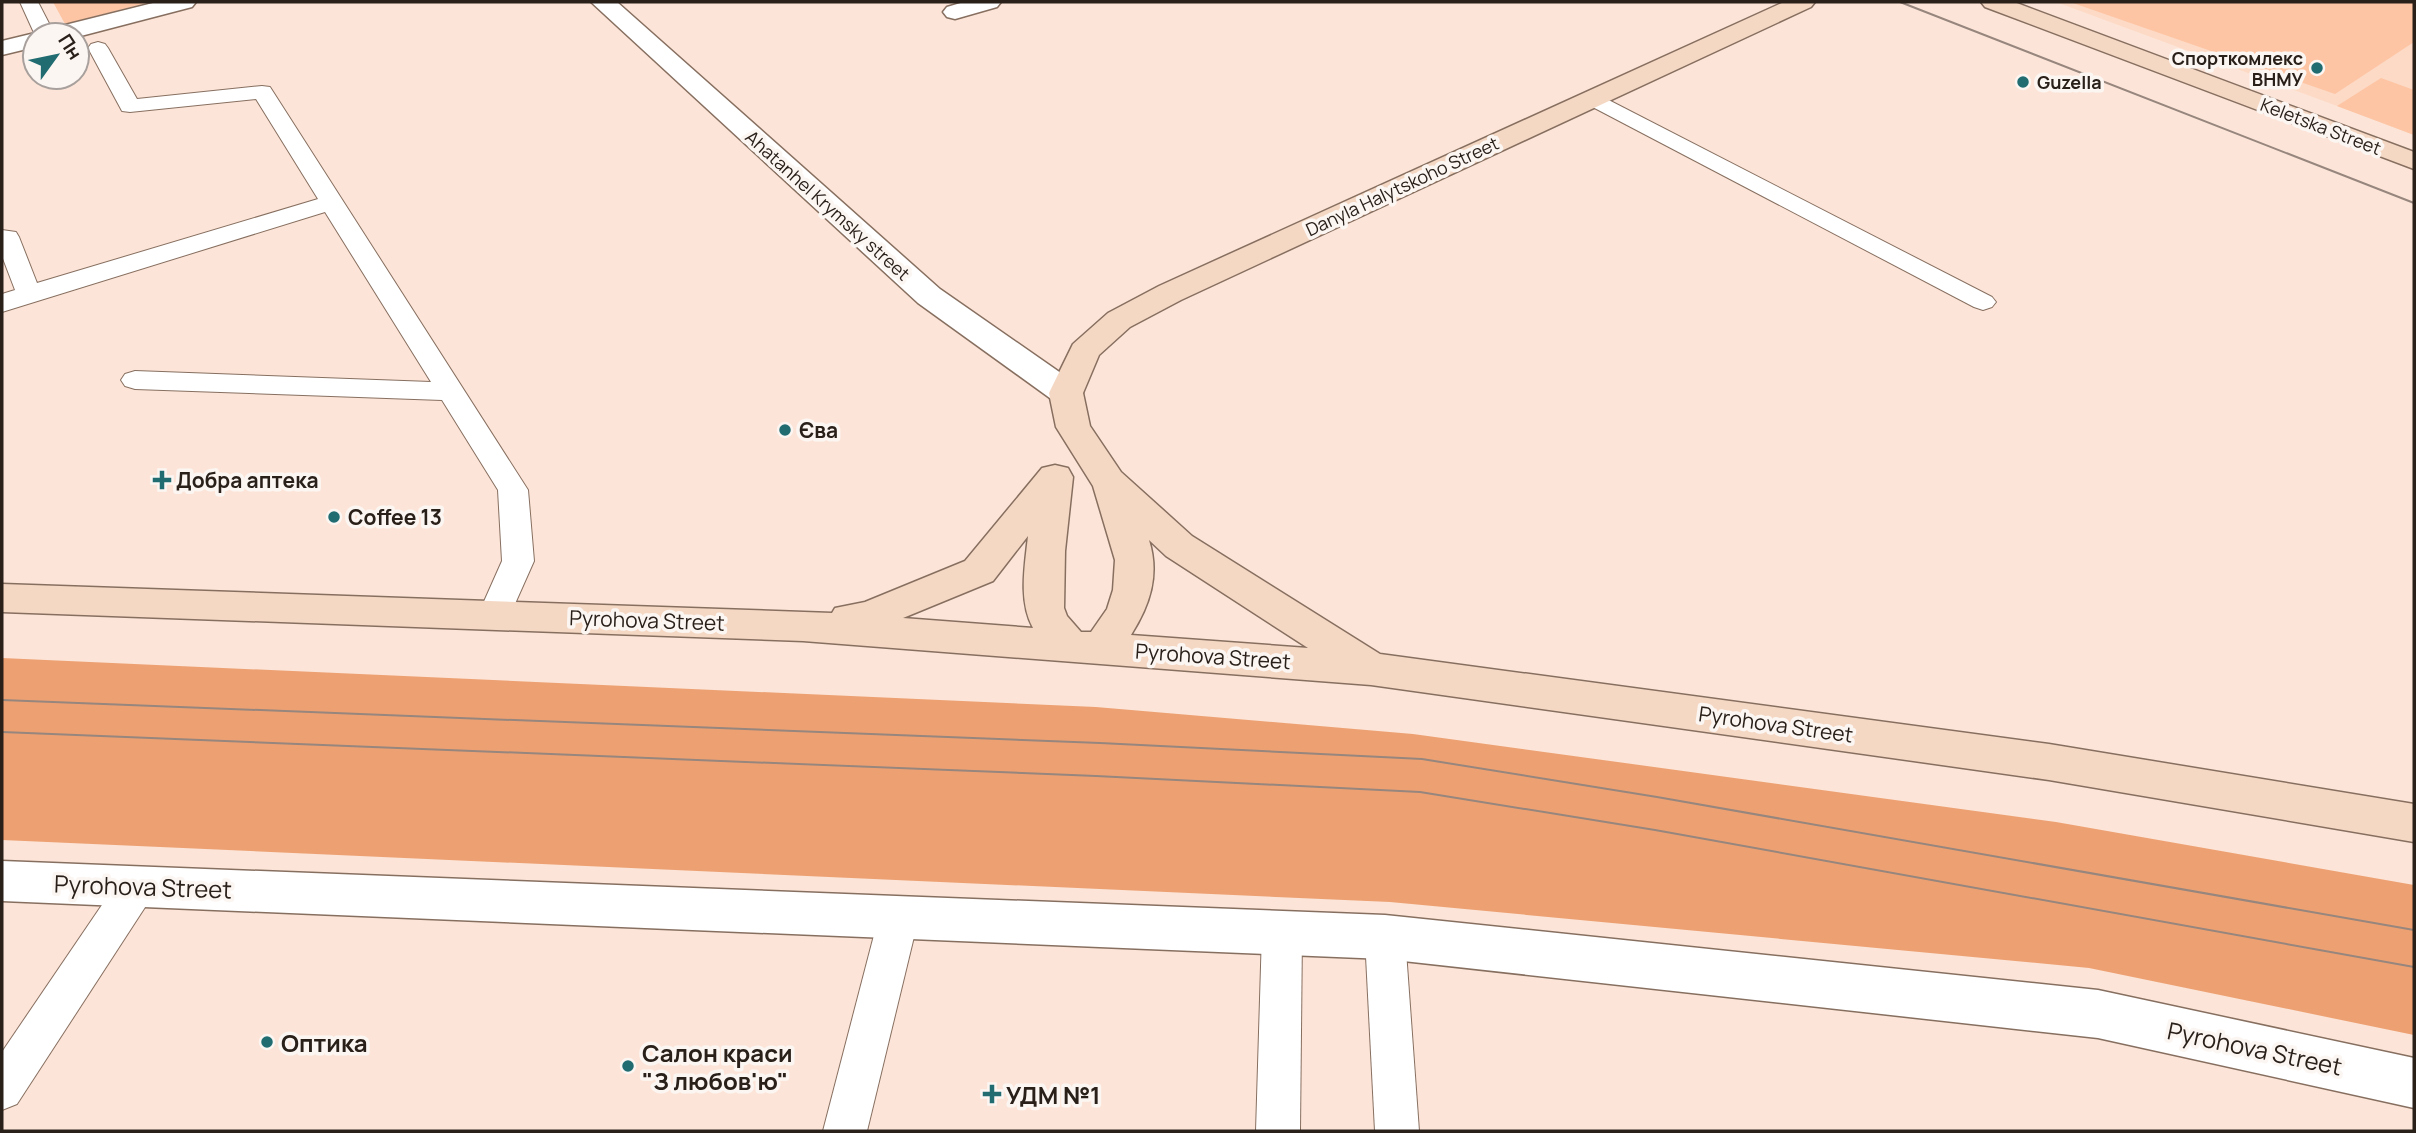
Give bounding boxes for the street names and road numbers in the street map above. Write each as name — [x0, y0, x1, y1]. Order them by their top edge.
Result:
street label: Keletska Street — [2257, 92, 2385, 160]
street label: Ahatanhel Krymsky street — [741, 125, 915, 285]
street label: Danyla Halytskoho Street — [1302, 131, 1502, 241]
street label: Pyrohova Street — [569, 603, 725, 637]
street label: Pyrohova Street — [1134, 637, 1292, 675]
street label: Pyrohova Street — [1697, 699, 1855, 749]
street label: Pyrohova Street — [54, 866, 232, 906]
street label: Pyrohova Street — [2165, 1013, 2345, 1083]

